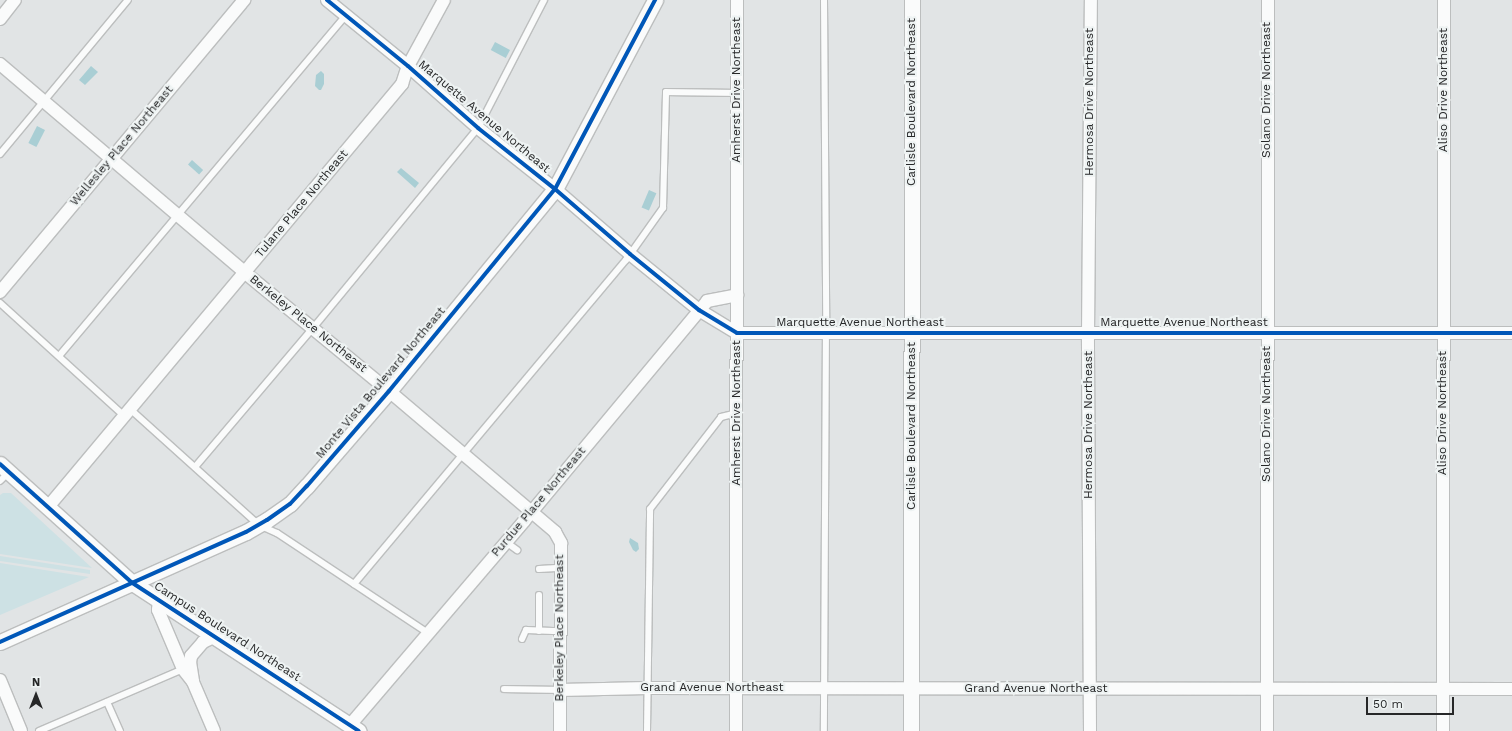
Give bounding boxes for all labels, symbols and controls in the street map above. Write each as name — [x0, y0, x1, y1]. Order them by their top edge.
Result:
street label: Amherst Drive Northeast — [730, 17, 744, 163]
street label: Carlisle Boulevard Northeast — [905, 18, 919, 186]
street label: Solano Drive Northeast — [1260, 22, 1274, 158]
street label: Hermosa Drive Northeast — [1083, 28, 1097, 176]
street label: Aliso Drive Northeast — [1437, 28, 1451, 152]
street label: Marquette Avenue Northeast — [415, 57, 553, 177]
street label: Wellesley Place Northeast — [67, 83, 177, 209]
street label: Tulane Place Northeast — [253, 147, 351, 261]
street label: Berkeley Place Northeast — [246, 272, 370, 376]
street label: Monte Vista Boulevard Northeast — [313, 304, 449, 462]
street label: Marquette Avenue Northeast — [776, 316, 944, 330]
street label: Marquette Avenue Northeast — [1100, 316, 1268, 330]
street label: Amherst Drive Northeast — [730, 340, 744, 486]
street label: Carlisle Boulevard Northeast — [905, 342, 919, 510]
street label: Solano Drive Northeast — [1260, 346, 1274, 482]
street label: Hermosa Drive Northeast — [1082, 351, 1096, 499]
street label: Aliso Drive Northeast — [1436, 351, 1450, 475]
street label: Purdue Place Northeast — [489, 444, 589, 560]
street label: Berkeley Place Northeast — [553, 554, 567, 702]
street label: Campus Boulevard Northeast — [151, 579, 303, 685]
north arrow — [16, 675, 56, 715]
text: N — [32, 676, 40, 689]
street label: Grand Avenue Northeast — [640, 681, 784, 695]
street label: Grand Avenue Northeast — [964, 682, 1108, 696]
scale bar — [1368, 689, 1456, 715]
text: 50 m — [1373, 697, 1403, 711]

